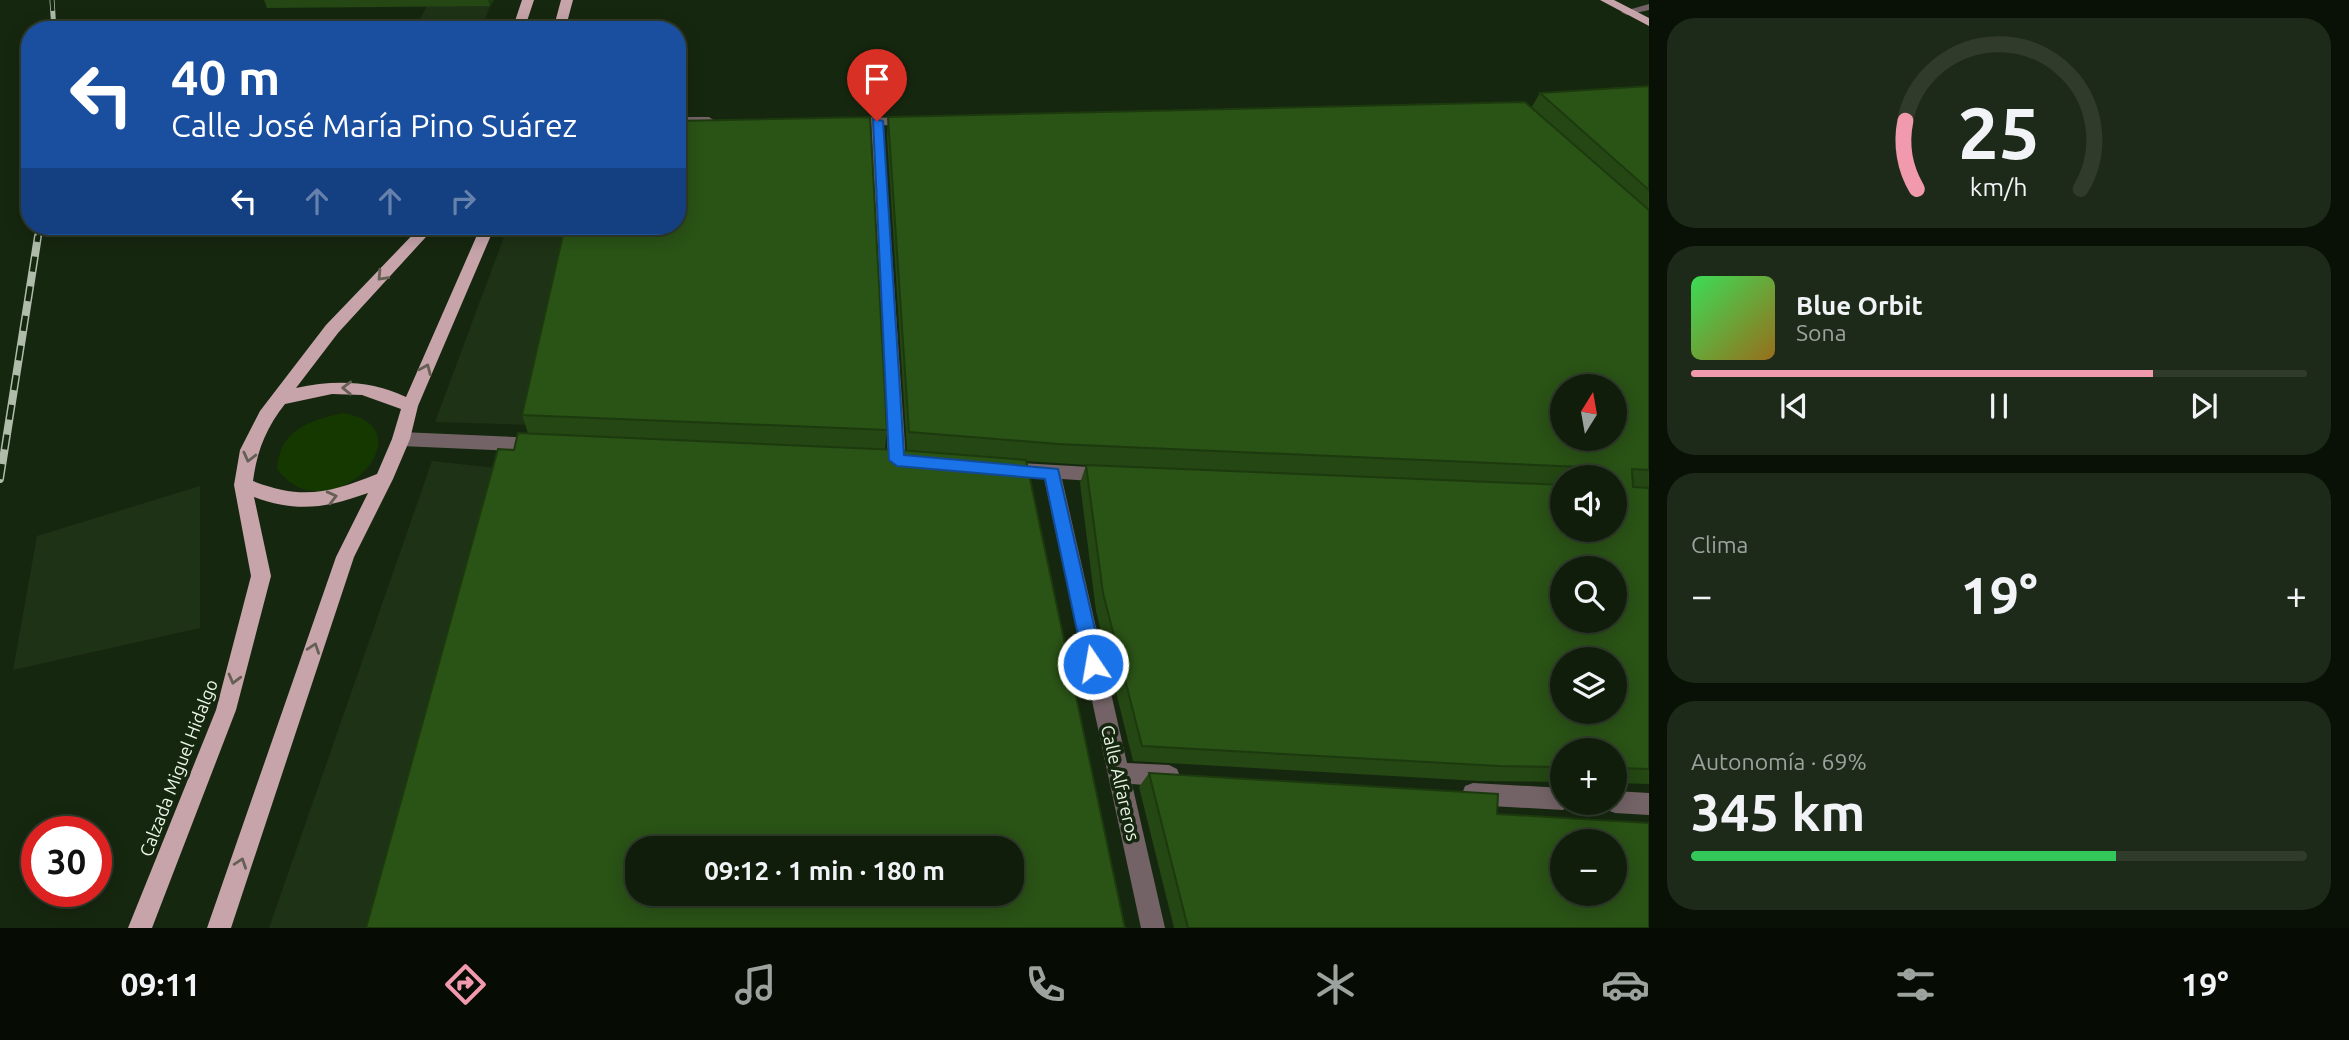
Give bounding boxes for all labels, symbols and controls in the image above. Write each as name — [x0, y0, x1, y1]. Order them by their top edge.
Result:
icon: left — [56, 49, 147, 140]
text: 40 m — [171, 49, 280, 104]
pin — [847, 49, 907, 121]
icon: arrive — [858, 60, 896, 98]
text: 25 — [1958, 91, 2040, 173]
text: Calle José María Pino Suárez — [171, 107, 577, 143]
text: km/h — [1970, 173, 2028, 201]
icon: left — [225, 182, 263, 220]
icon: ahead — [298, 182, 336, 220]
icon: ahead — [371, 182, 409, 220]
icon: right — [444, 182, 482, 220]
one-way arrow — [378, 268, 391, 281]
text: Blue Orbit — [1796, 291, 1923, 320]
text: Sona — [1796, 320, 1846, 345]
one-way arrow — [418, 364, 432, 376]
north arrow — [1550, 374, 1628, 452]
map controls — [1550, 374, 1627, 906]
one-way arrow — [341, 381, 352, 396]
icon: previous — [1775, 387, 1813, 425]
icon: pause — [1980, 387, 2018, 425]
icon: next — [2185, 387, 2223, 425]
one-way arrow — [242, 451, 257, 463]
button: sound — [1550, 465, 1627, 542]
one-way arrow — [326, 491, 338, 505]
text: Clima — [1691, 532, 1748, 557]
button: search — [1550, 556, 1627, 633]
text: 19° — [1960, 566, 2038, 624]
text: − — [1691, 574, 1712, 616]
text: + — [2286, 574, 2307, 616]
position arrow — [1056, 627, 1130, 701]
one-way arrow — [306, 642, 320, 655]
button: layers — [1550, 647, 1627, 724]
one-way arrow — [228, 673, 243, 685]
street label: Calzada Miguel Hidalgo — [135, 676, 221, 859]
street label: Calle Alfareros — [1098, 723, 1144, 843]
button: + — [1550, 738, 1627, 815]
text: Autonomía · 69% — [1691, 749, 1867, 774]
text: 345 km — [1691, 783, 1865, 841]
speed limit sign: 30 — [21, 816, 112, 907]
button: − — [1550, 829, 1627, 906]
text: 09:12 · 1 min · 180 m — [704, 856, 945, 885]
one-way arrow — [233, 858, 247, 870]
icon: directions — [441, 960, 490, 1009]
icon: music — [731, 960, 780, 1009]
icon: phone — [1021, 960, 1070, 1009]
icon: climate — [1311, 960, 1360, 1009]
icon: car — [1601, 960, 1650, 1009]
icon: filters — [1891, 960, 1940, 1009]
text: 09:11 — [120, 966, 201, 1002]
text: 19° — [2181, 966, 2229, 1002]

